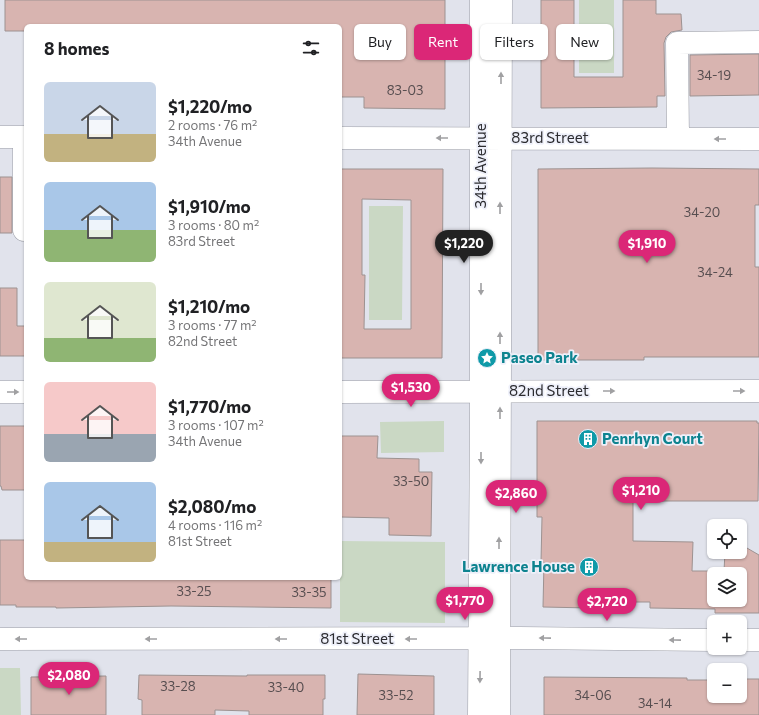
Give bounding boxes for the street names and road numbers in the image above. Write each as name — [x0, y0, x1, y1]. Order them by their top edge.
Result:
street label: 34th Avenue — [471, 123, 489, 209]
street label: 83rd Street — [511, 128, 589, 146]
street label: 82nd Street — [509, 381, 589, 399]
street label: 81st Street — [320, 629, 394, 647]

